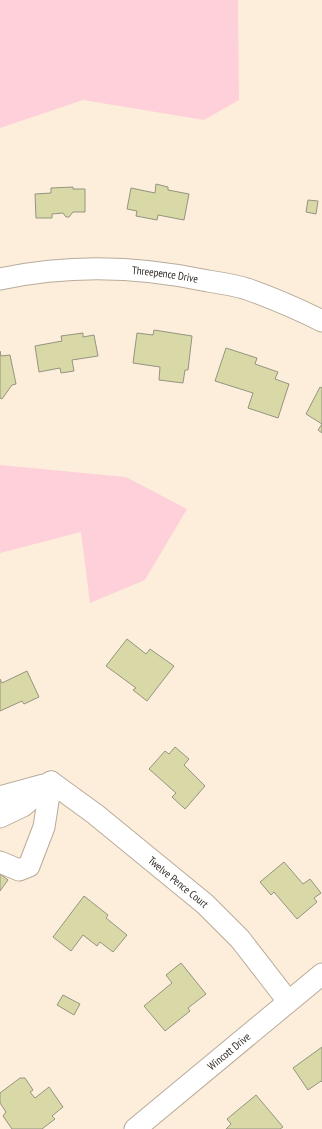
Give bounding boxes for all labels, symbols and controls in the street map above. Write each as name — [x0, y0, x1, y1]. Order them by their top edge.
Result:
street label: Threepence Drive — [131, 263, 200, 286]
street label: Twelve Pence Court — [145, 853, 212, 911]
street label: Wincott Drive — [205, 1029, 254, 1073]

